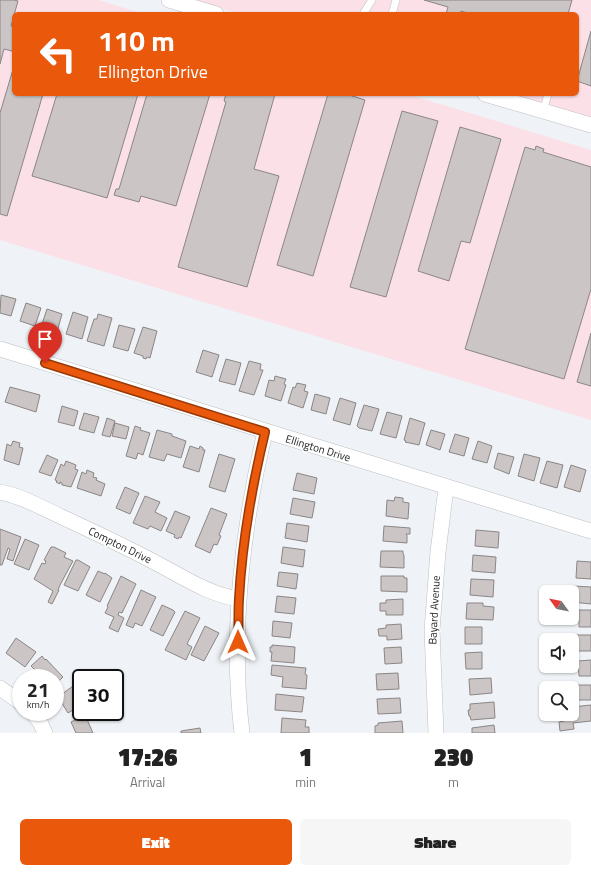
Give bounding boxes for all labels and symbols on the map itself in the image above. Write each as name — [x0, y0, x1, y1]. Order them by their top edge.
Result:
pin — [28, 322, 62, 363]
street label: Ellington Drive — [284, 431, 353, 466]
street label: Compton Drive — [86, 523, 155, 567]
street label: Bayard Avenue — [424, 575, 444, 645]
north arrow — [539, 585, 579, 625]
position arrow — [217, 621, 259, 663]
speed limit sign: 30 — [72, 669, 124, 721]

